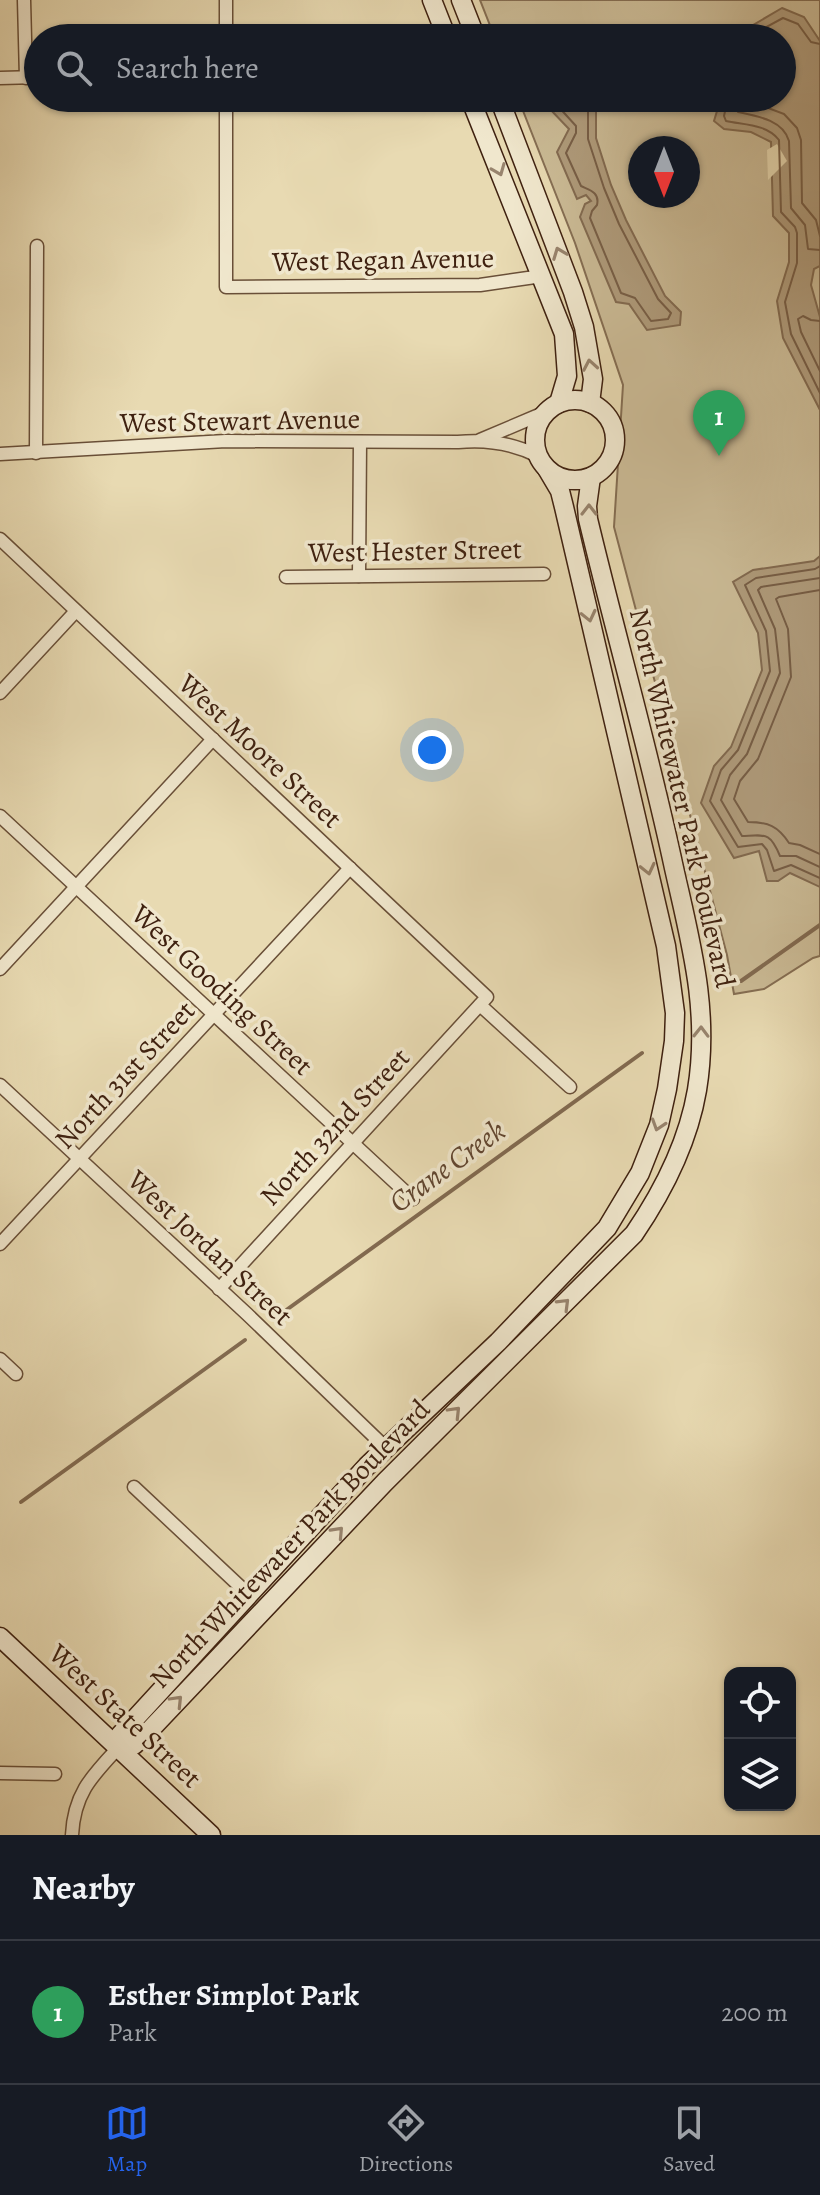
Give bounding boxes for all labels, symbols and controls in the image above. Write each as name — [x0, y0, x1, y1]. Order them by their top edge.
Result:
search box — [24, 24, 796, 112]
icon: search — [52, 46, 96, 90]
text: Search here — [116, 48, 259, 88]
north arrow — [628, 136, 700, 208]
one-way arrow — [490, 162, 506, 176]
street label: West Regan Avenue — [271, 239, 494, 281]
one-way arrow — [552, 247, 569, 261]
one-way arrow — [583, 358, 600, 372]
pin: 1 — [693, 390, 745, 456]
street label: West Stewart Avenue — [118, 400, 361, 442]
one-way arrow — [580, 503, 598, 516]
street label: West Hester Street — [307, 530, 522, 572]
street label: North Whitewater Park Boulevard — [620, 605, 744, 992]
one-way arrow — [580, 609, 597, 622]
street label: West Moore Street — [169, 664, 350, 837]
your location — [412, 730, 452, 770]
one-way arrow — [638, 862, 655, 876]
street label: West Gooding Street — [122, 895, 321, 1084]
street label: North 31st Street — [46, 993, 204, 1157]
one-way arrow — [692, 1025, 709, 1038]
street label: North 32nd Street — [252, 1040, 418, 1214]
water label: Crane Creek — [381, 1110, 513, 1222]
one-way arrow — [651, 1117, 667, 1131]
street label: West Jordan Street — [118, 1161, 301, 1334]
one-way arrow — [555, 1299, 569, 1313]
street label: North Whitewater Park Boulevard — [141, 1390, 439, 1697]
one-way arrow — [446, 1407, 460, 1421]
one-way arrow — [329, 1527, 343, 1541]
street label: West State Street — [40, 1635, 210, 1797]
map controls — [724, 1667, 796, 1811]
button: locate — [724, 1667, 796, 1739]
one-way arrow — [168, 1696, 182, 1710]
button: layers — [724, 1739, 796, 1811]
text: Nearby — [32, 1864, 135, 1911]
text: Esther Simplot Park — [108, 1975, 359, 2015]
text: 1 — [53, 1995, 63, 2030]
text: 200 m — [721, 1995, 788, 2030]
text: Park — [108, 2015, 157, 2050]
tab: Map — [105, 2101, 149, 2179]
tab: Directions — [359, 2101, 453, 2179]
tab: Saved — [663, 2101, 715, 2179]

